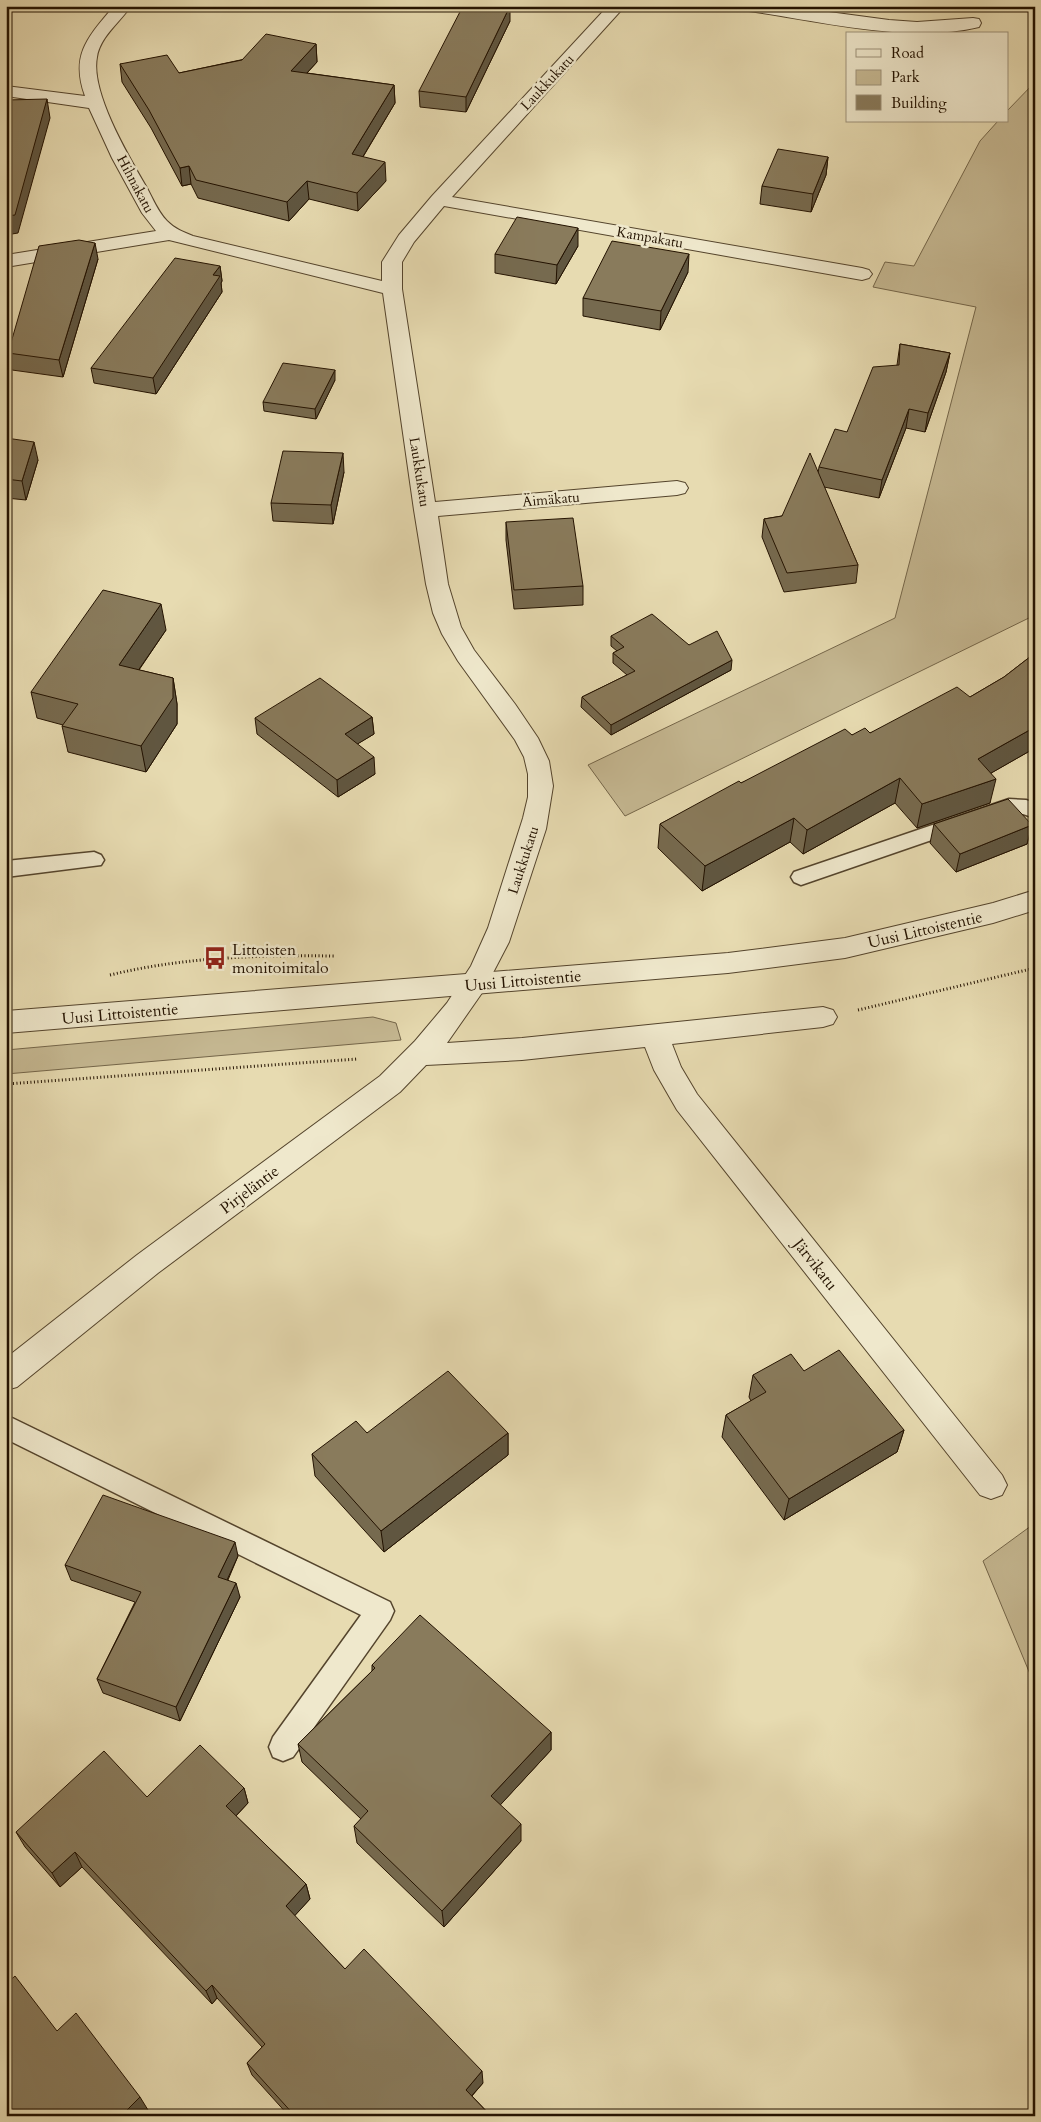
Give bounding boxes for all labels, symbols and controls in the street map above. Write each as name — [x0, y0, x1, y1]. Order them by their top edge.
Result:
legend — [846, 32, 1008, 122]
text: Road — [891, 43, 924, 63]
street label: Laukkukatu — [516, 50, 579, 115]
text: Park — [891, 67, 920, 87]
text: Building — [891, 93, 947, 113]
street label: Hihnakatu — [112, 152, 159, 217]
street label: Kampakatu — [615, 222, 685, 253]
street label: Laukkukatu — [405, 436, 434, 509]
street label: Äimäkatu — [522, 487, 581, 511]
street label: Laukkukatu — [504, 823, 544, 897]
street label: Uusi Littoistentie — [866, 906, 985, 954]
place label: Littoisten monitoimitalo — [232, 939, 329, 979]
bus stop icon: Littoisten monitoimitalo — [202, 945, 228, 971]
street label: Uusi Littoistentie — [464, 965, 582, 997]
street label: Uusi Littoistentie — [61, 998, 179, 1030]
street label: Pirjeläntie — [216, 1160, 284, 1219]
street label: Järvikatu — [787, 1233, 843, 1295]

